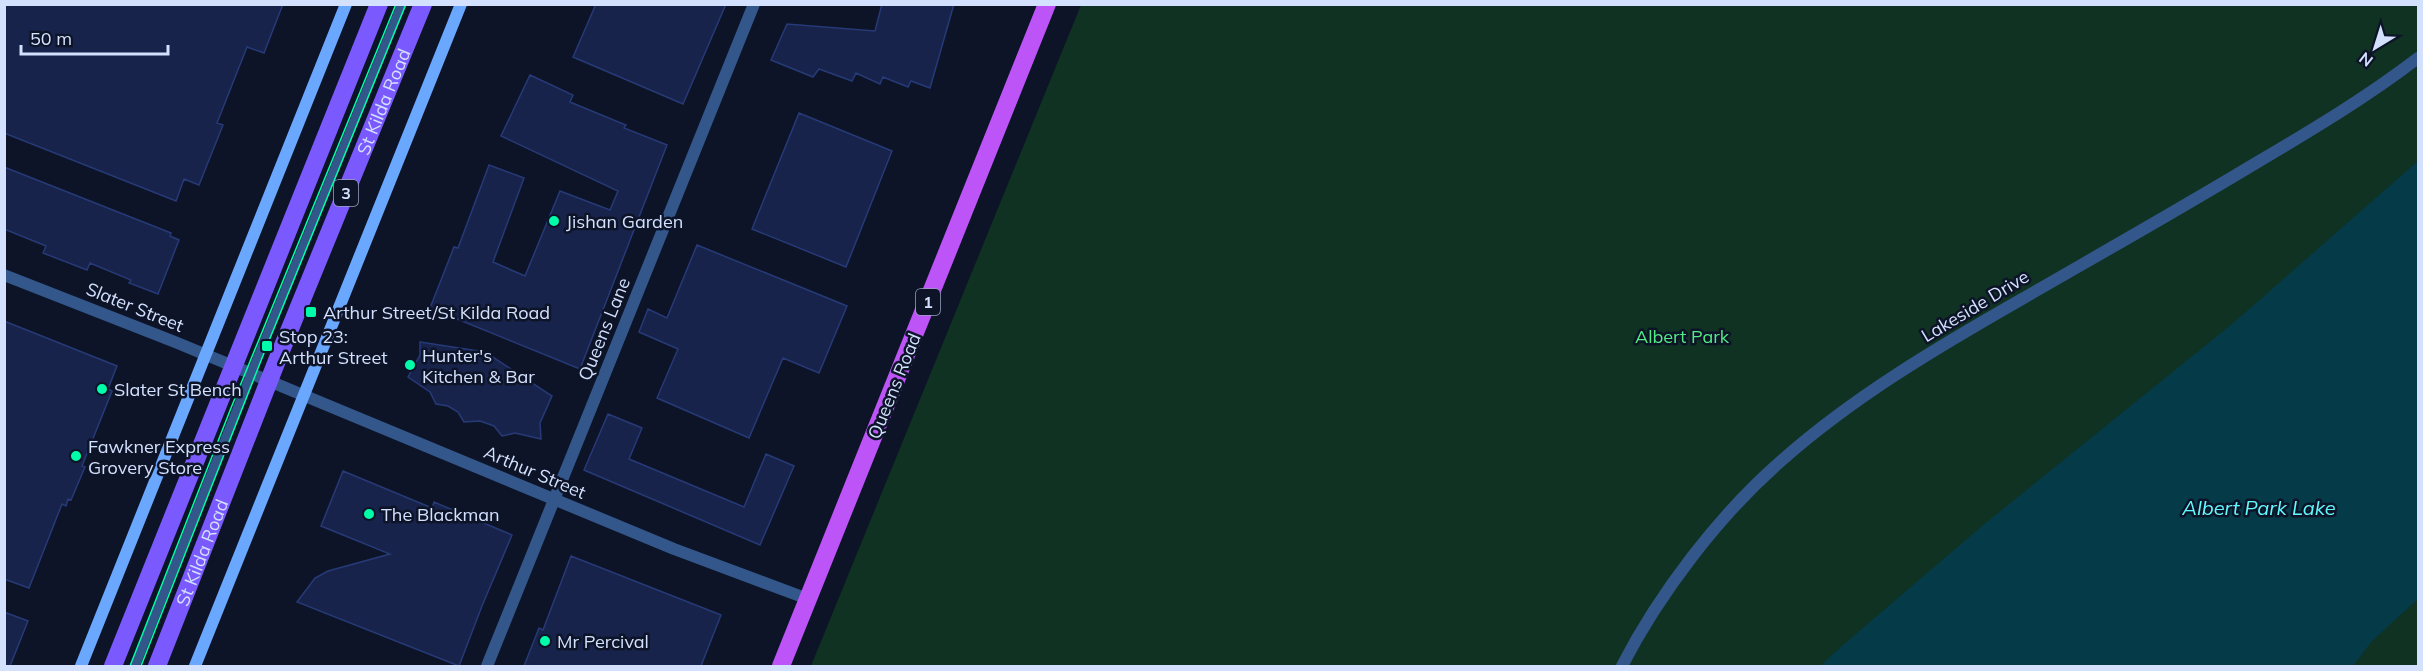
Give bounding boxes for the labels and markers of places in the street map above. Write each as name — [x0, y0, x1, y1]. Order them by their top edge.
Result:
place label: Jishan Garden — [566, 210, 683, 233]
marker: Jishan Garden — [547, 214, 561, 228]
place label: Arthur Street/St Kilda Road — [323, 301, 550, 324]
marker: Arthur Street/St Kilda Road — [304, 305, 318, 319]
place label: Stop 23: Arthur Street — [279, 325, 387, 369]
marker: Stop 23: Arthur Street — [260, 339, 274, 353]
place label: Hunter's Kitchen & Bar — [422, 344, 535, 388]
marker: Hunter's Kitchen & Bar — [403, 358, 417, 372]
place label: Slater St Bench — [114, 378, 242, 401]
marker: Slater St Bench — [95, 382, 109, 396]
place label: Fawkner Express Grovery Store — [88, 435, 230, 479]
marker: Fawkner Express Grovery Store — [69, 449, 83, 463]
place label: The Blackman — [381, 503, 500, 526]
marker: The Blackman — [362, 507, 376, 521]
place label: Mr Percival — [557, 630, 649, 653]
marker: Mr Percival — [538, 634, 552, 648]

